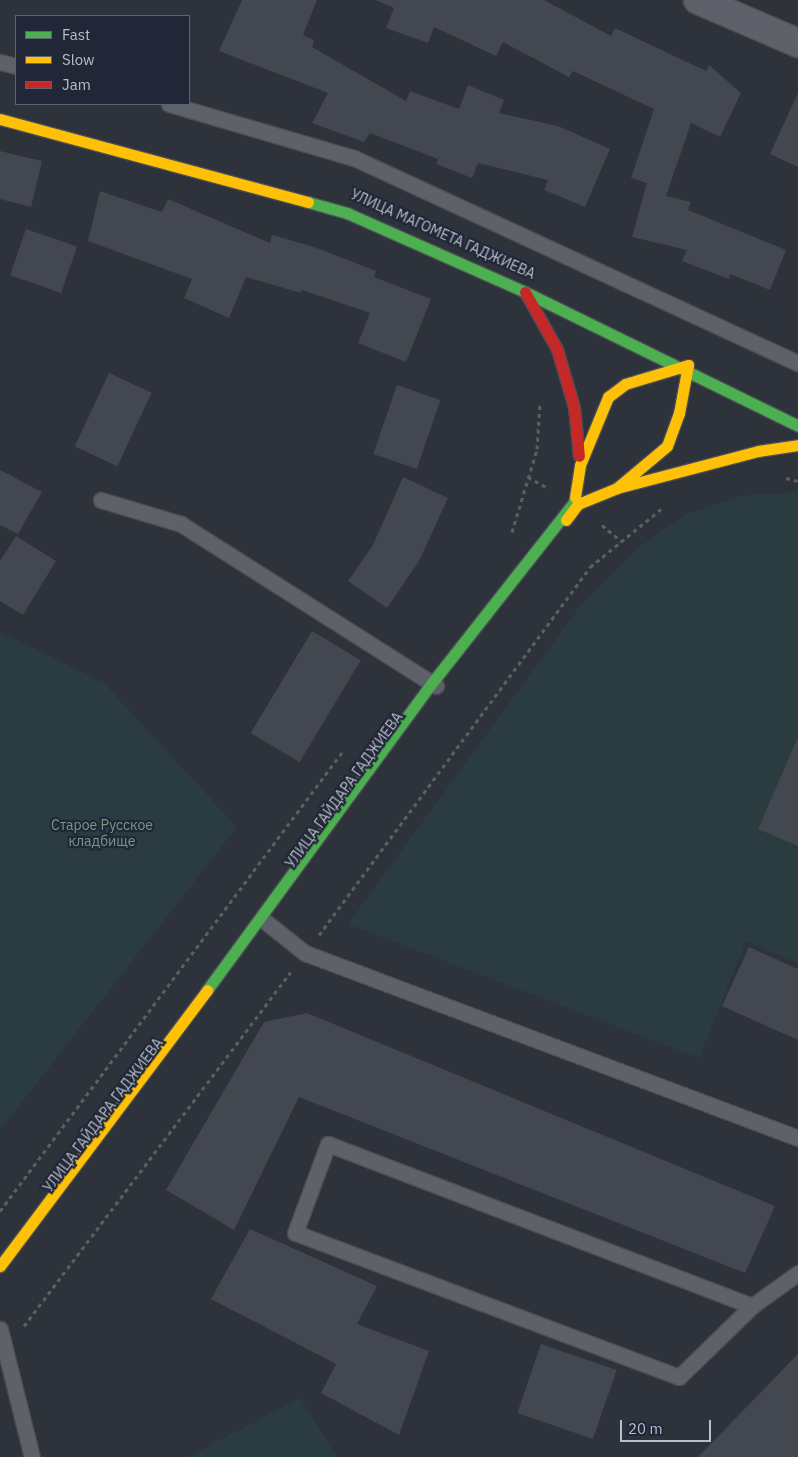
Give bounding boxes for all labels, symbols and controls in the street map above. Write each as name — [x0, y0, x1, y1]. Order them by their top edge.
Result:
legend — [15, 15, 190, 105]
text: Fast — [62, 25, 90, 44]
text: Slow — [62, 50, 95, 69]
text: Jam — [62, 75, 91, 94]
street label: УЛИЦА МАГОМЕТА ГАДЖИЕВА — [348, 186, 538, 282]
street label: УЛИЦА ГАЙДАРА ГАДЖИЕВА — [282, 709, 406, 871]
park label: Старое Русское кладбище — [51, 817, 153, 850]
street label: УЛИЦА ГАЙДАРА ГАДЖИЕВА — [40, 1035, 166, 1195]
scale bar — [623, 1410, 714, 1442]
text: 20 m — [628, 1419, 663, 1438]

